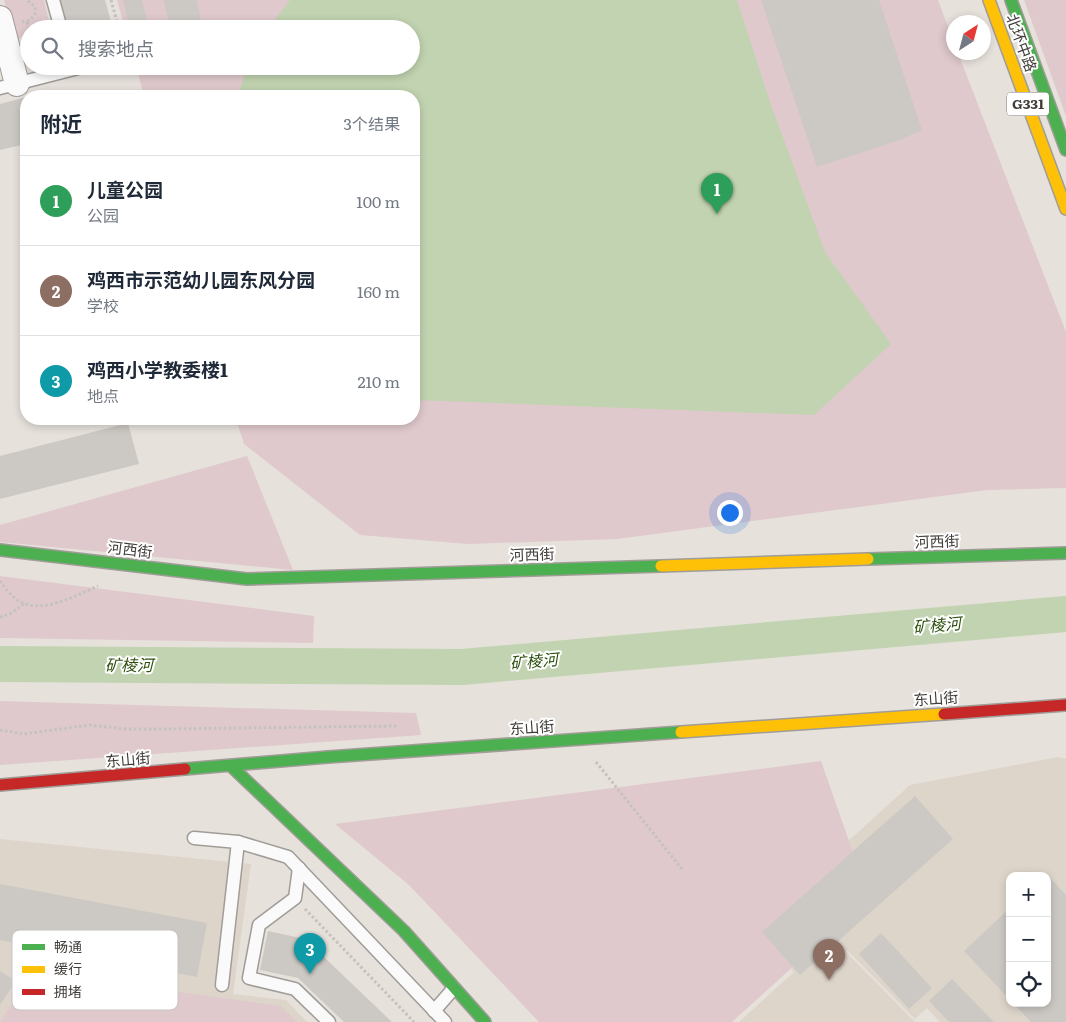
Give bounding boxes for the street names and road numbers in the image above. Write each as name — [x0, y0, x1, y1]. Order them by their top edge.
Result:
street label: 北环中路 — [1001, 10, 1043, 75]
road number: G331 — [1007, 92, 1049, 116]
street label: 河西街 — [914, 528, 960, 553]
street label: 河西街 — [106, 534, 154, 563]
street label: 河西街 — [509, 541, 555, 566]
street label: 东山街 — [913, 684, 959, 711]
street label: 东山街 — [509, 713, 555, 740]
street label: 东山街 — [104, 745, 151, 772]

